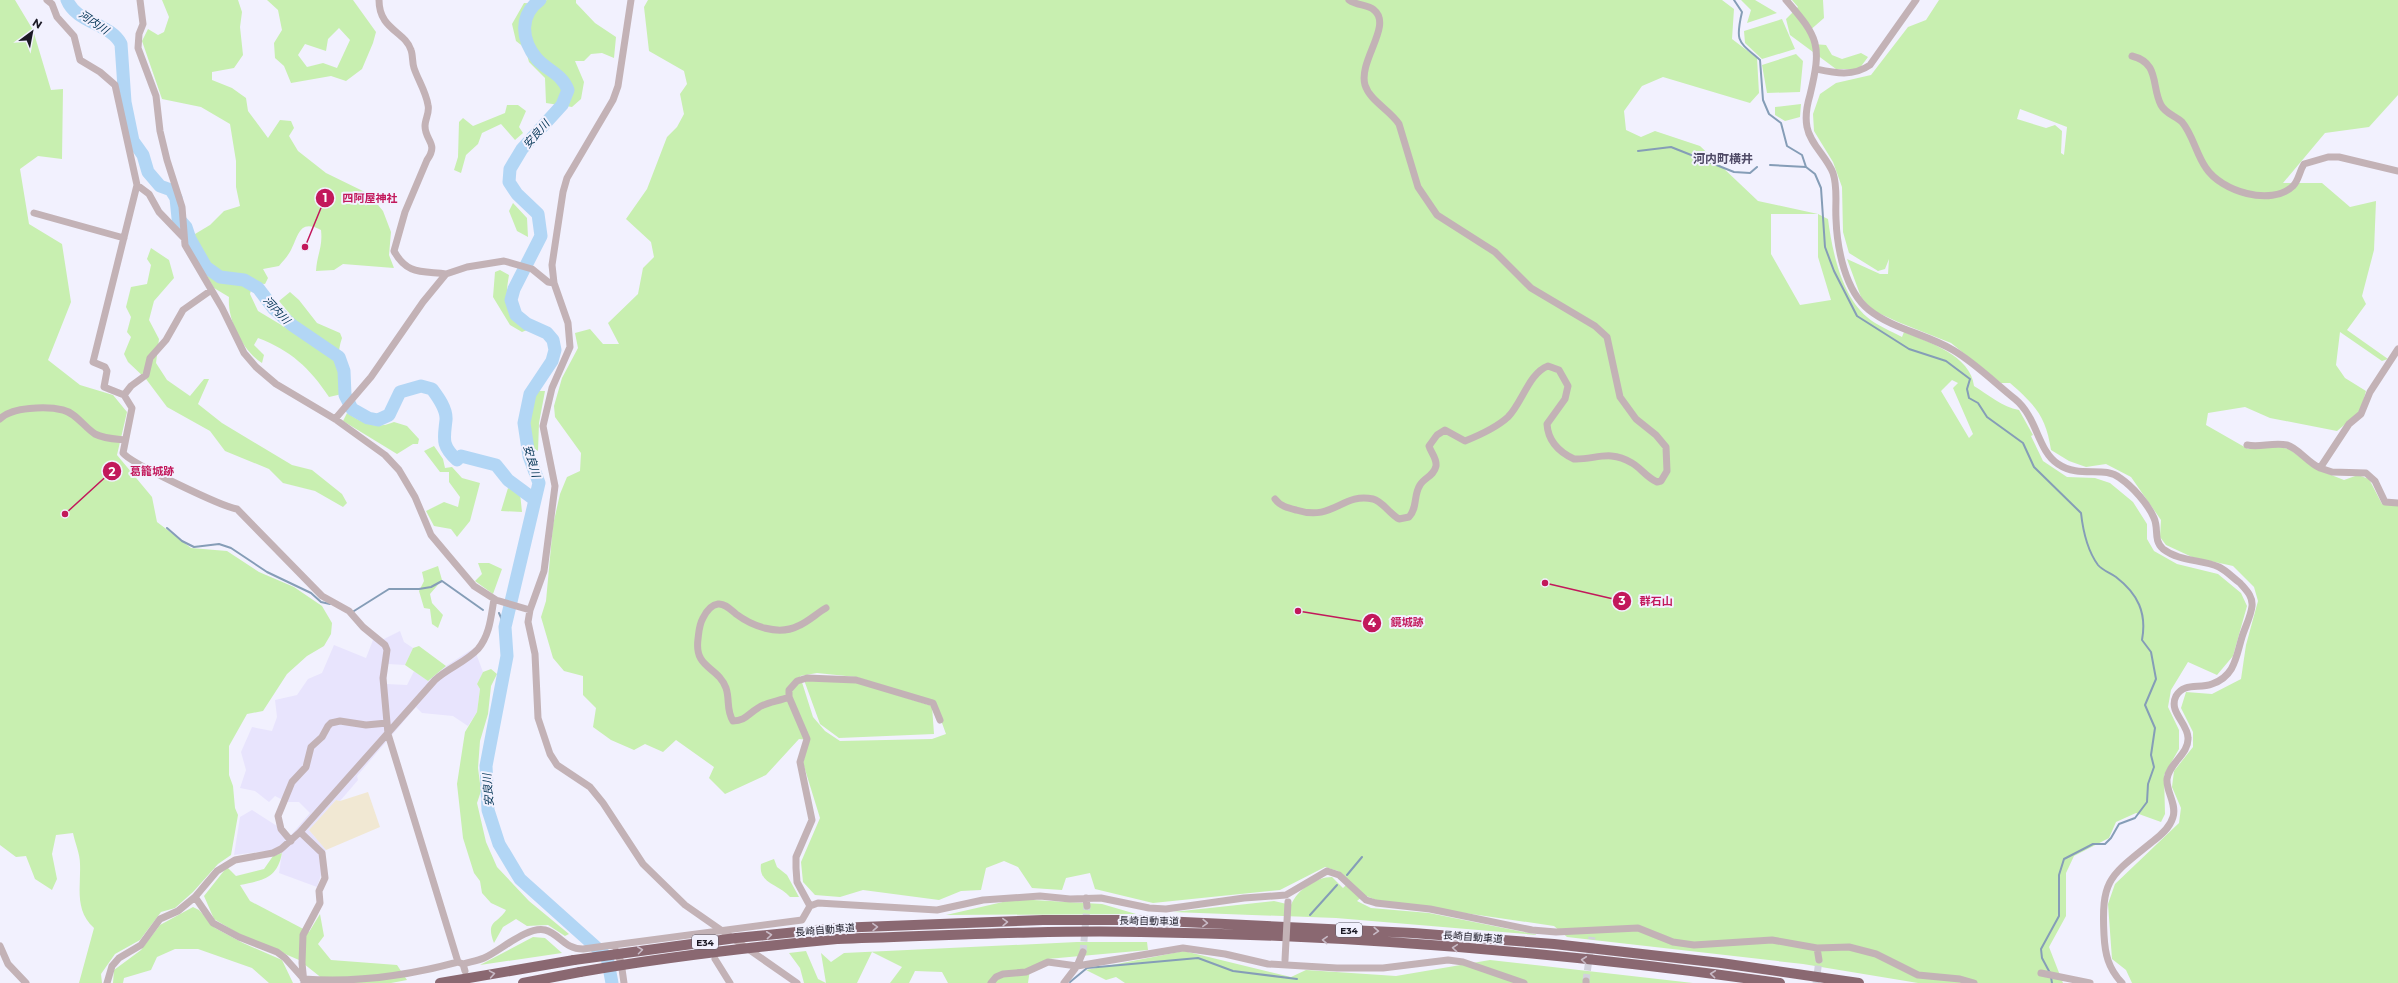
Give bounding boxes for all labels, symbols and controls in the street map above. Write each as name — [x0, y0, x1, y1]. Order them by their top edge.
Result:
water label: 河内川 — [76, 7, 112, 38]
north arrow — [12, 12, 52, 52]
text: N — [30, 15, 45, 32]
water label: 安良川 — [520, 116, 553, 151]
district label: 河内町横井 — [1693, 151, 1753, 166]
callout: 四阿屋神社 — [315, 187, 406, 210]
text: 1 — [323, 190, 327, 205]
text: 四阿屋神社 — [343, 191, 398, 205]
water label: 河内川 — [261, 293, 294, 328]
water label: 安良川 — [521, 443, 544, 480]
callout: 葛籠城跡 — [102, 460, 182, 483]
text: 2 — [108, 464, 116, 479]
text: 葛籠城跡 — [130, 464, 174, 478]
callout: 群石山 — [1612, 589, 1681, 612]
text: 3 — [1617, 593, 1626, 608]
text: 群石山 — [1640, 594, 1673, 608]
callout: 鏡城跡 — [1362, 611, 1431, 634]
text: 4 — [1368, 615, 1377, 630]
text: 鏡城跡 — [1391, 615, 1424, 629]
water label: 安良川 — [480, 772, 496, 807]
street label: 長崎自動車道 — [1119, 914, 1179, 928]
one-way arrow — [1002, 917, 1008, 926]
one-way arrow — [1202, 918, 1208, 927]
street label: 長崎自動車道 — [795, 921, 855, 939]
one-way arrow — [872, 923, 878, 931]
road number: E34 — [1336, 923, 1362, 937]
one-way arrow — [1373, 927, 1379, 935]
street label: 長崎自動車道 — [1443, 928, 1503, 946]
one-way arrow — [766, 931, 772, 940]
road number: E34 — [692, 935, 718, 949]
one-way arrow — [1322, 936, 1328, 944]
one-way arrow — [1452, 944, 1458, 953]
one-way arrow — [637, 946, 643, 955]
one-way arrow — [1581, 956, 1587, 965]
one-way arrow — [489, 970, 495, 979]
one-way arrow — [1710, 970, 1717, 979]

